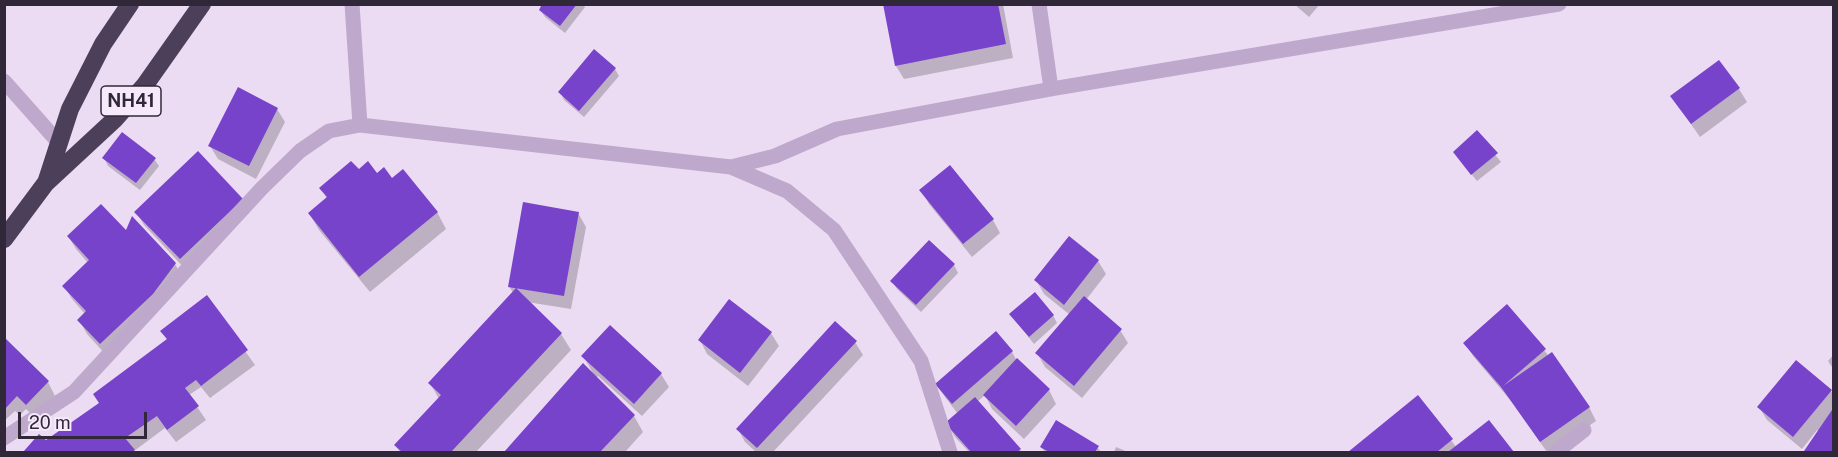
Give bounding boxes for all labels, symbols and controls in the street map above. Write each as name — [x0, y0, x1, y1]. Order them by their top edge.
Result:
road number: NH41 — [101, 86, 161, 116]
scale bar — [21, 400, 150, 438]
text: 20 m — [29, 412, 71, 433]

